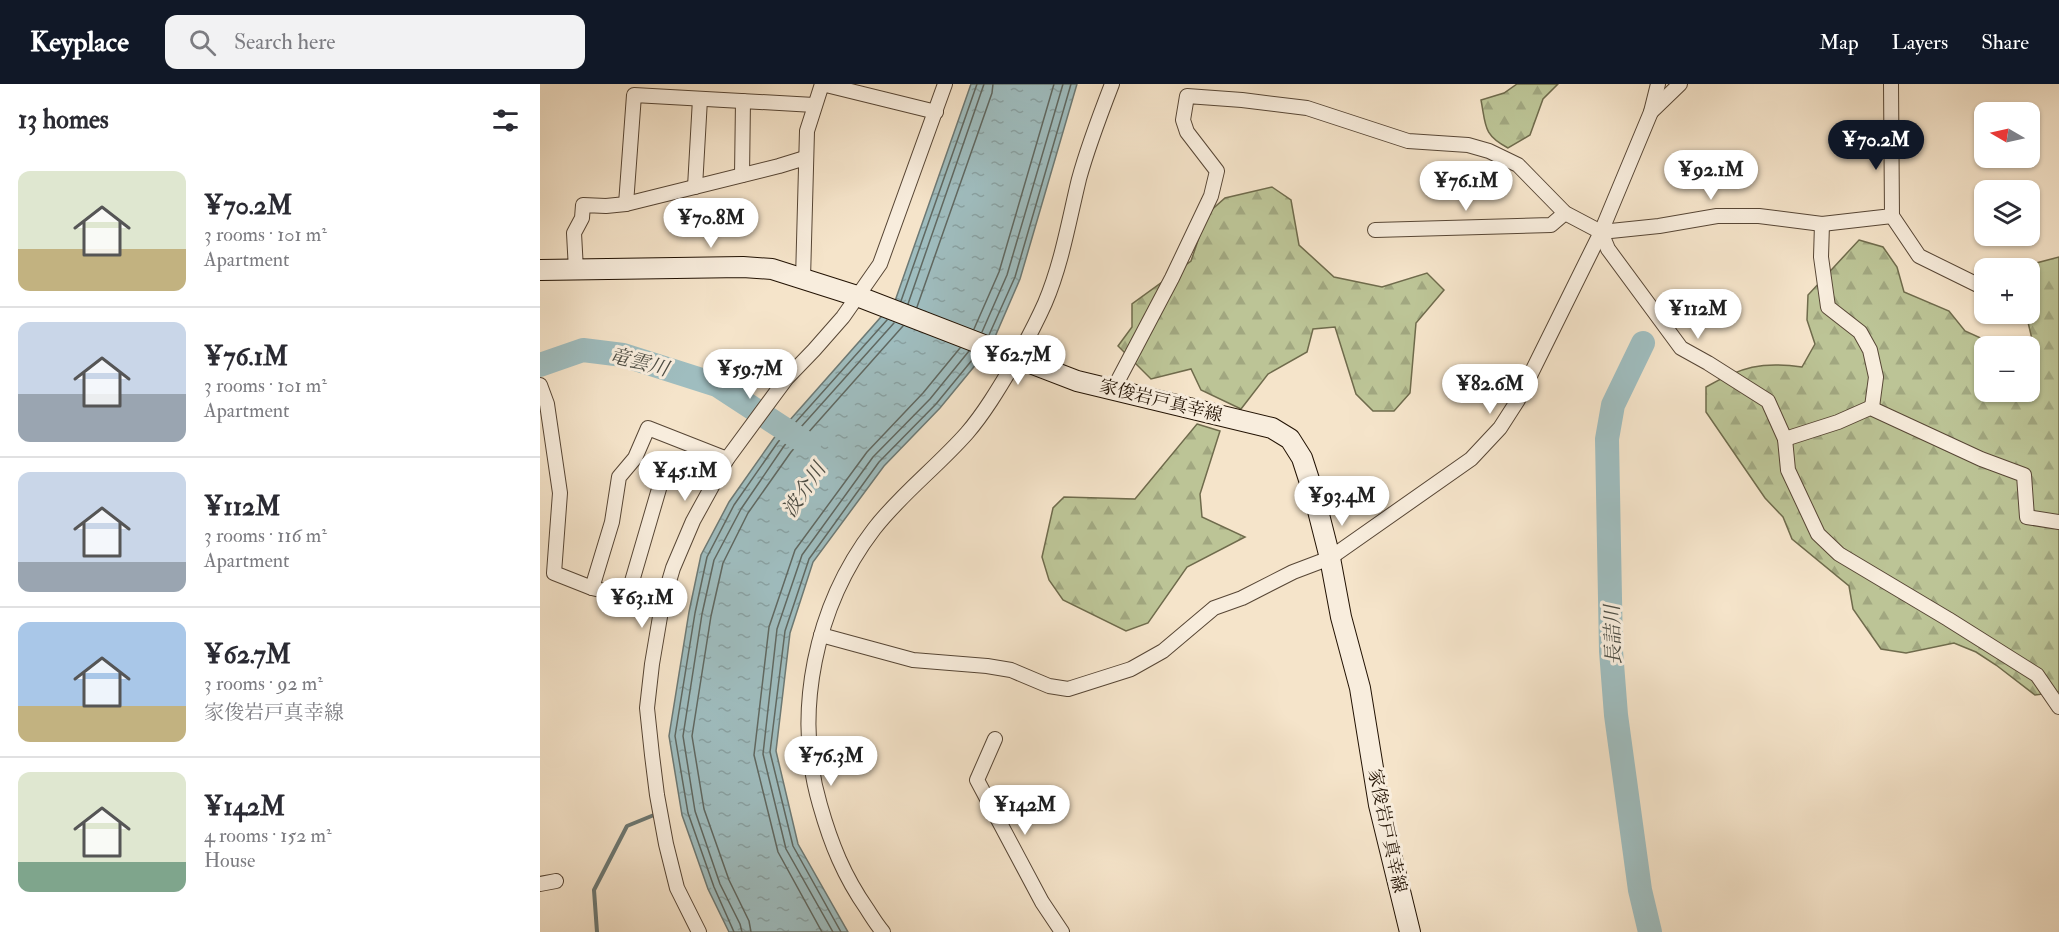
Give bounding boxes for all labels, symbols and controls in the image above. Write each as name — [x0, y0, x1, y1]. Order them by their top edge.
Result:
search box — [165, 15, 585, 69]
text: Keyplace — [30, 25, 129, 60]
icon: search — [186, 26, 219, 59]
text: Search here — [234, 28, 336, 56]
text: Map — [1819, 29, 1859, 56]
text: Layers — [1892, 29, 1948, 56]
text: Share — [1981, 29, 2029, 56]
north arrow — [1974, 102, 2040, 168]
map controls — [1974, 102, 2040, 402]
text: 13 homes — [18, 104, 109, 136]
icon: filters — [489, 104, 522, 137]
pin: ¥70.2M — [1827, 120, 1925, 171]
text: ¥70.2M — [1842, 127, 1910, 152]
pin: ¥92.1M — [1662, 150, 1760, 201]
text: ¥92.1M — [1678, 157, 1744, 182]
pin: ¥76.1M — [1417, 161, 1515, 212]
text: ¥76.1M — [1434, 168, 1498, 193]
button: layers — [1974, 180, 2040, 246]
text: ¥70.2M — [204, 190, 292, 222]
icon: home — [66, 195, 138, 267]
pin: ¥70.8M — [662, 198, 760, 249]
text: ¥70.8M — [677, 205, 745, 230]
text: 3 rooms · 101 m² — [204, 222, 327, 247]
text: Apartment — [204, 247, 289, 272]
button: + — [1974, 258, 2040, 324]
pin: ¥112M — [1656, 289, 1740, 340]
text: ¥112M — [1669, 296, 1727, 321]
pin: ¥62.7M — [969, 335, 1067, 386]
button: − — [1974, 336, 2040, 402]
text: ¥76.1M — [204, 341, 288, 373]
water label: 竜雲川 — [607, 342, 673, 382]
text: ¥62.7M — [985, 342, 1051, 367]
icon: home — [66, 346, 138, 418]
pin: ¥59.7M — [701, 349, 799, 400]
text: ¥59.7M — [717, 356, 783, 381]
pin: ¥82.6M — [1441, 364, 1539, 415]
text: ¥82.6M — [1456, 371, 1524, 396]
text: 3 rooms · 101 m² — [204, 373, 327, 398]
street label: 家俊岩戸真幸線 — [1097, 375, 1225, 427]
text: Apartment — [204, 398, 289, 423]
pin: ¥45.1M — [636, 451, 734, 502]
water label: 波介川 — [777, 456, 832, 522]
text: ¥45.1M — [653, 458, 717, 483]
pin: ¥93.4M — [1293, 476, 1391, 527]
text: ¥93.4M — [1308, 483, 1376, 508]
text: ¥112M — [204, 491, 280, 523]
icon: home — [66, 496, 138, 568]
text: 3 rooms · 116 m² — [204, 523, 327, 548]
text: Apartment — [204, 548, 289, 573]
pin: ¥63.1M — [593, 578, 691, 629]
text: ¥63.1M — [610, 585, 674, 610]
water label: 長詰川 — [1599, 603, 1627, 665]
text: ¥62.7M — [204, 639, 291, 671]
icon: home — [66, 646, 138, 718]
text: 3 rooms · 92 m² — [204, 671, 323, 696]
text: 家俊岩戸真幸線 — [204, 700, 344, 725]
pin: ¥76.3M — [782, 736, 880, 787]
text: ¥76.3M — [798, 743, 864, 768]
street label: 家俊岩戸真幸線 — [1363, 767, 1411, 895]
pin: ¥142M — [983, 785, 1067, 836]
text: ¥142M — [204, 791, 285, 823]
text: ¥142M — [994, 792, 1056, 817]
icon: home — [66, 796, 138, 868]
text: 4 rooms · 152 m² — [204, 823, 332, 848]
text: House — [204, 848, 255, 873]

